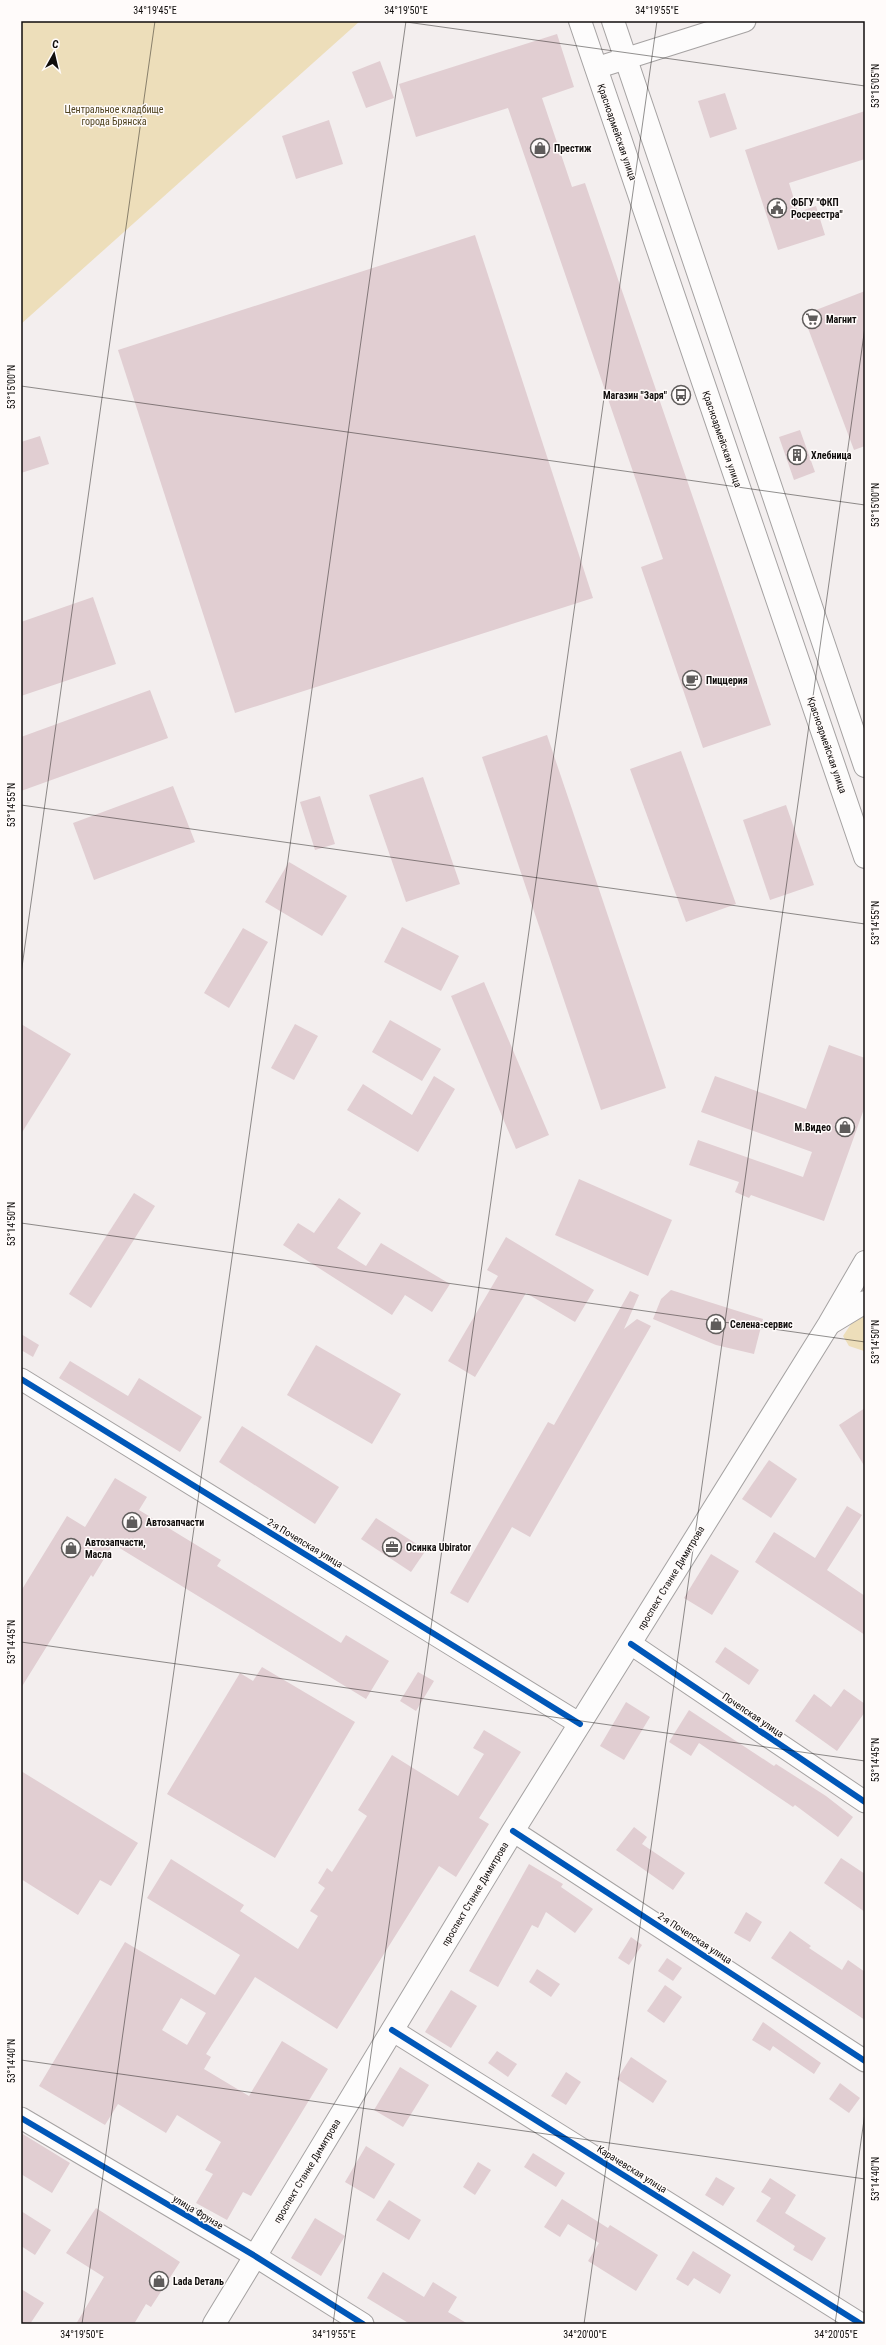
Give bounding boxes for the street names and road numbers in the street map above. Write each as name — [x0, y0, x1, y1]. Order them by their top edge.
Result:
street label: Красноармейская улица — [595, 82, 639, 182]
street label: Красноармейская улица — [700, 389, 744, 489]
street label: Красноармейская улица — [805, 695, 849, 795]
street label: 2-я Почепская улица — [265, 1516, 345, 1570]
street label: проспект Станке Димитрова — [636, 1524, 707, 1632]
street label: Почепская улица — [720, 1690, 786, 1740]
street label: проспект Станке Димитрова — [440, 1840, 511, 1948]
street label: 2-я Почепская улица — [656, 1910, 734, 1966]
street label: проспект Станке Димитрова — [272, 2117, 343, 2225]
street label: Карачевская улица — [595, 2143, 669, 2195]
street label: улица Фрунзе — [171, 2192, 226, 2231]

